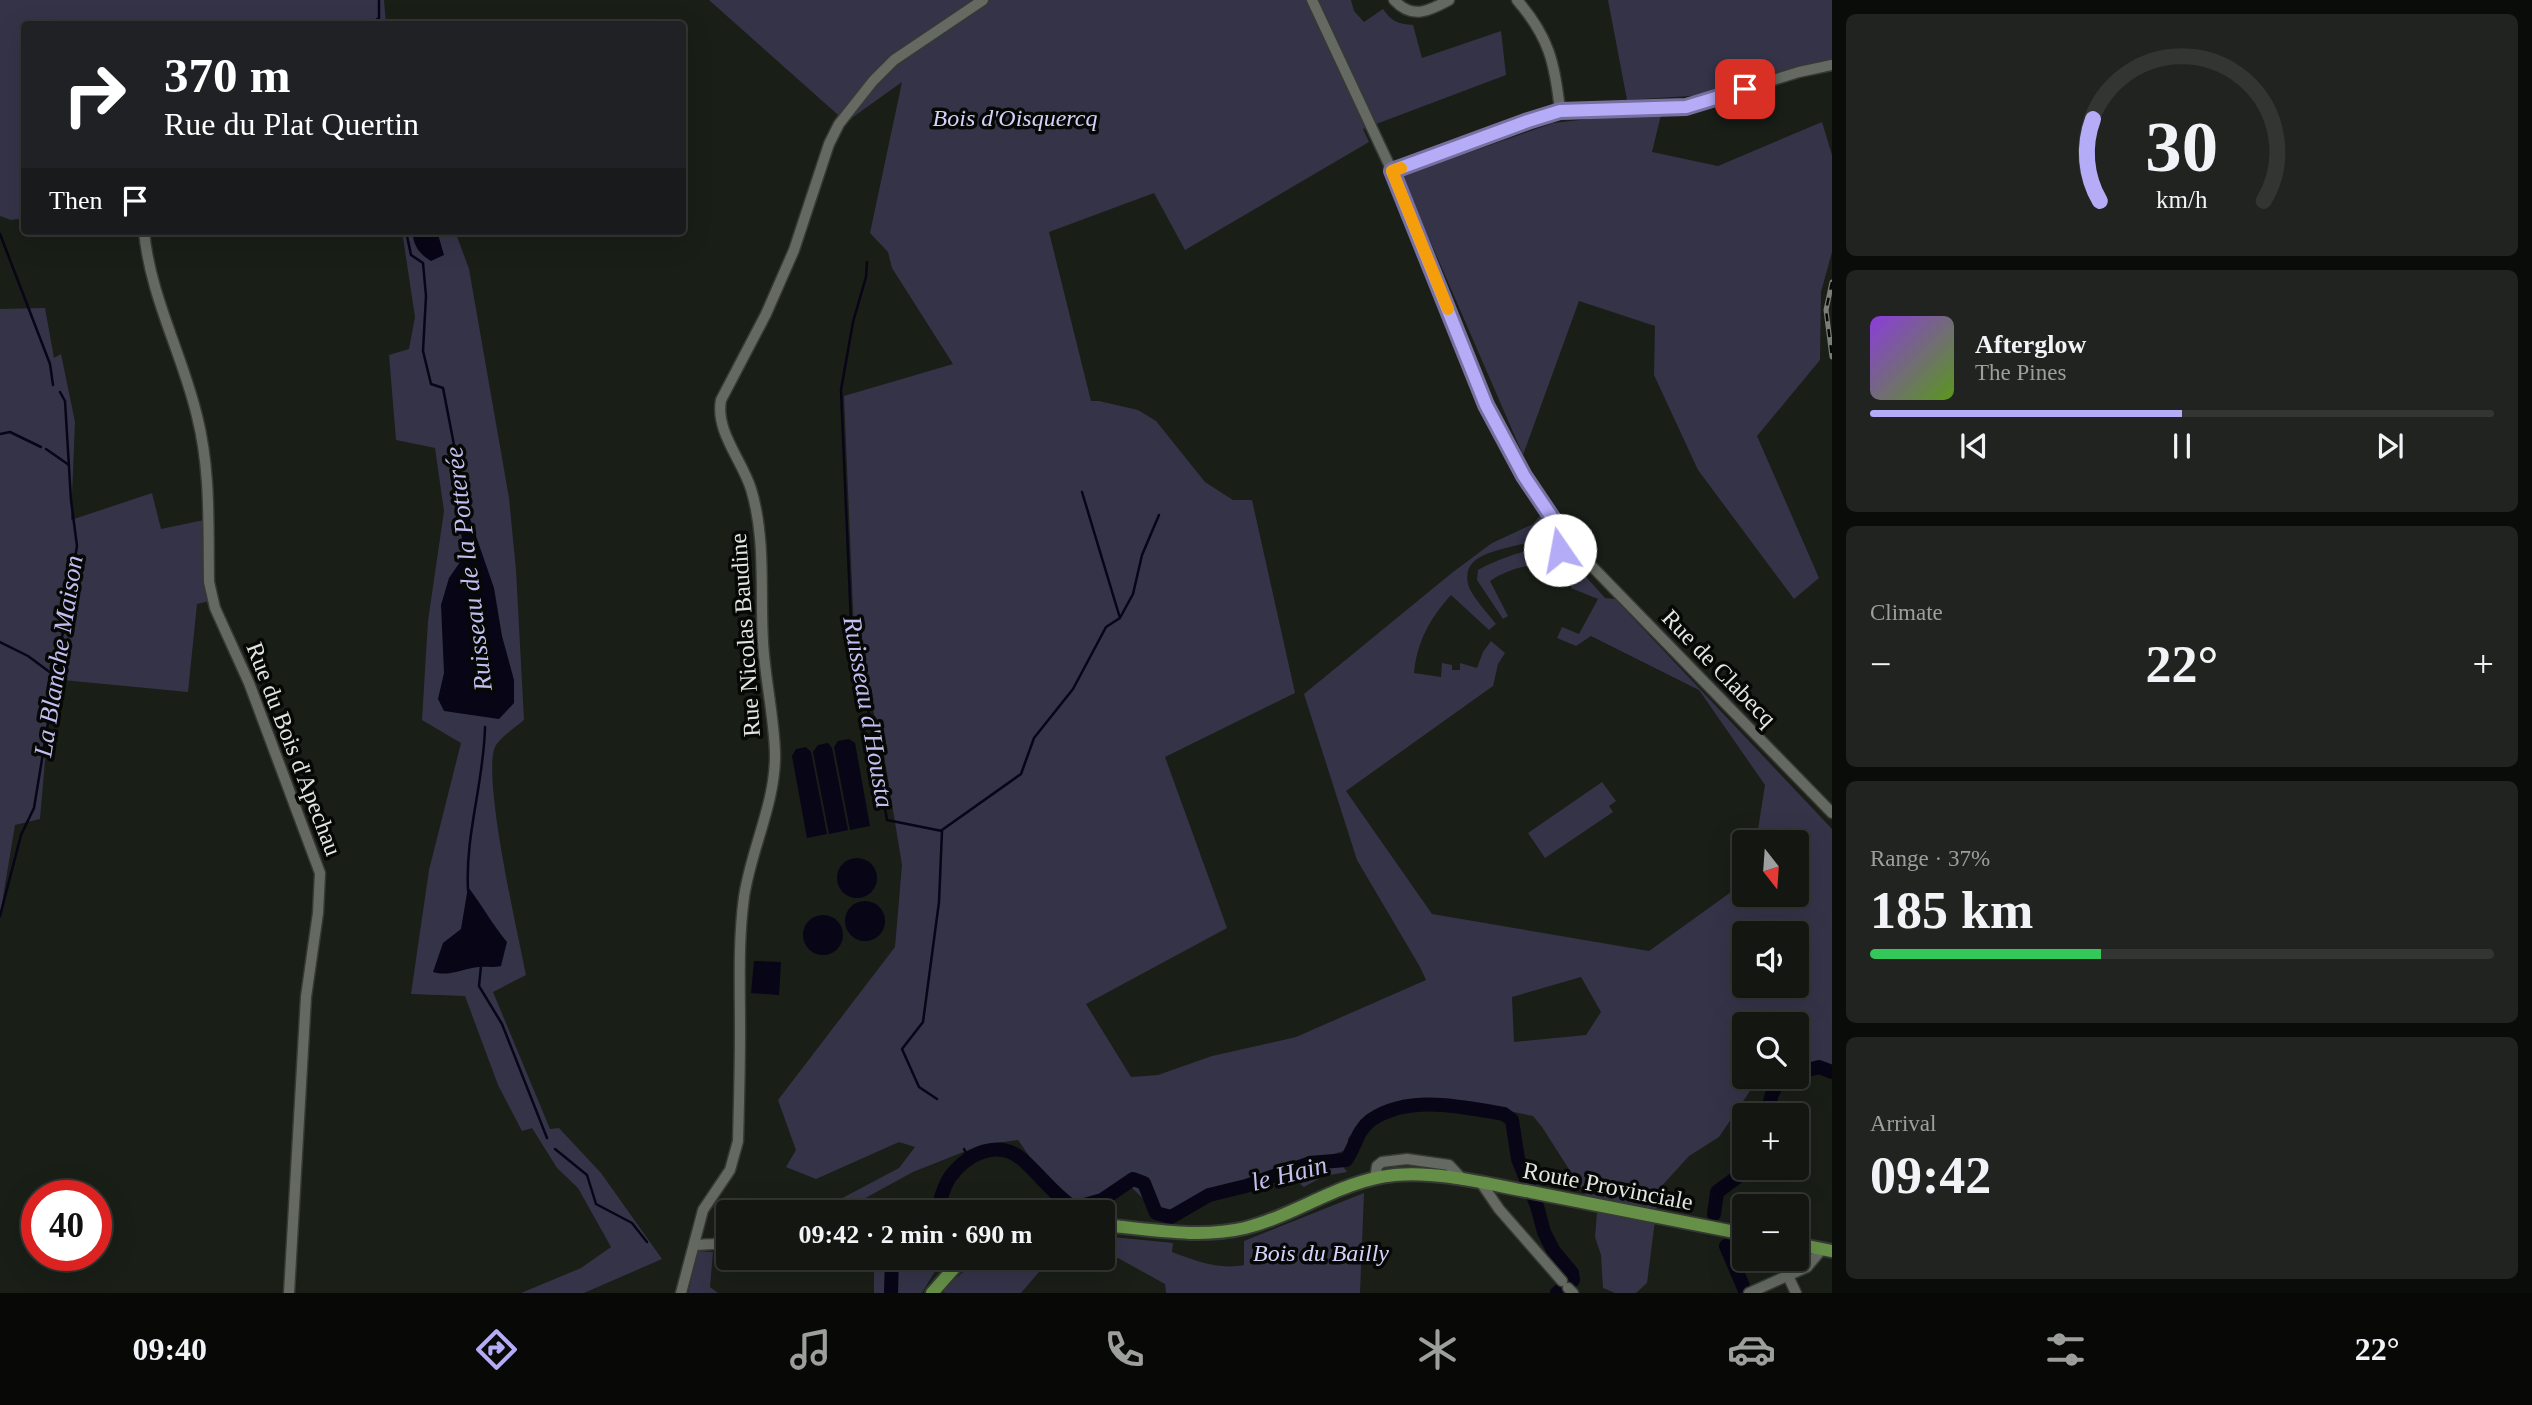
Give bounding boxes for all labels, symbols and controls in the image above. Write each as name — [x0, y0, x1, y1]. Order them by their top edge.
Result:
text: 370 m — [164, 48, 291, 103]
icon: right — [49, 49, 140, 140]
pin — [1715, 59, 1775, 119]
icon: arrive — [1726, 70, 1764, 108]
park label: Bois d'Oisquercq — [933, 105, 1097, 131]
text: Rue du Plat Quertin — [164, 106, 419, 142]
text: 30 — [2146, 106, 2218, 187]
icon: arrive — [116, 182, 154, 220]
text: Then — [49, 186, 102, 215]
text: km/h — [2156, 186, 2208, 213]
text: Afterglow — [1975, 330, 2086, 359]
text: The Pines — [1975, 360, 2066, 385]
icon: previous — [1955, 427, 1993, 465]
icon: pause — [2163, 427, 2201, 465]
icon: next — [2371, 427, 2409, 465]
water label: Ruisseau de la Potterée — [439, 445, 498, 694]
position arrow — [1523, 513, 1597, 587]
street label: Rue Nicolas Baudine — [725, 532, 765, 738]
water label: La Blanche Maison — [28, 553, 89, 760]
text: Climate — [1870, 600, 1943, 625]
street label: Rue de Clabecq — [1657, 604, 1781, 732]
water label: Ruisseau d'Housta — [837, 613, 900, 810]
text: 22° — [2146, 636, 2218, 693]
street label: Rue du Bois d'Apechau — [241, 639, 347, 859]
text: − — [1870, 643, 1891, 685]
text: + — [2473, 643, 2494, 685]
north arrow — [1732, 830, 1810, 906]
map controls — [1732, 830, 1809, 1271]
text: Range · 37% — [1870, 846, 1990, 871]
text: 185 km — [1870, 882, 2033, 939]
button: sound — [1732, 921, 1809, 998]
button: search — [1732, 1012, 1809, 1089]
button: + — [1732, 1103, 1809, 1180]
text: Arrival — [1870, 1111, 1936, 1136]
text: 09:42 — [1870, 1147, 1991, 1204]
water label: le Hain — [1248, 1150, 1330, 1197]
street label: Route Provinciale — [1521, 1157, 1695, 1215]
speed limit sign: 40 — [21, 1180, 112, 1271]
button: − — [1732, 1194, 1809, 1271]
text: 09:42 · 2 min · 690 m — [799, 1220, 1033, 1249]
park label: Bois du Bailly — [1253, 1240, 1389, 1266]
icon: directions — [472, 1325, 521, 1374]
icon: music — [786, 1325, 835, 1374]
icon: phone — [1100, 1325, 1149, 1374]
icon: climate — [1413, 1325, 1462, 1374]
icon: car — [1727, 1325, 1776, 1374]
icon: filters — [2041, 1325, 2090, 1374]
text: 09:40 — [132, 1331, 207, 1367]
text: 22° — [2355, 1331, 2400, 1367]

